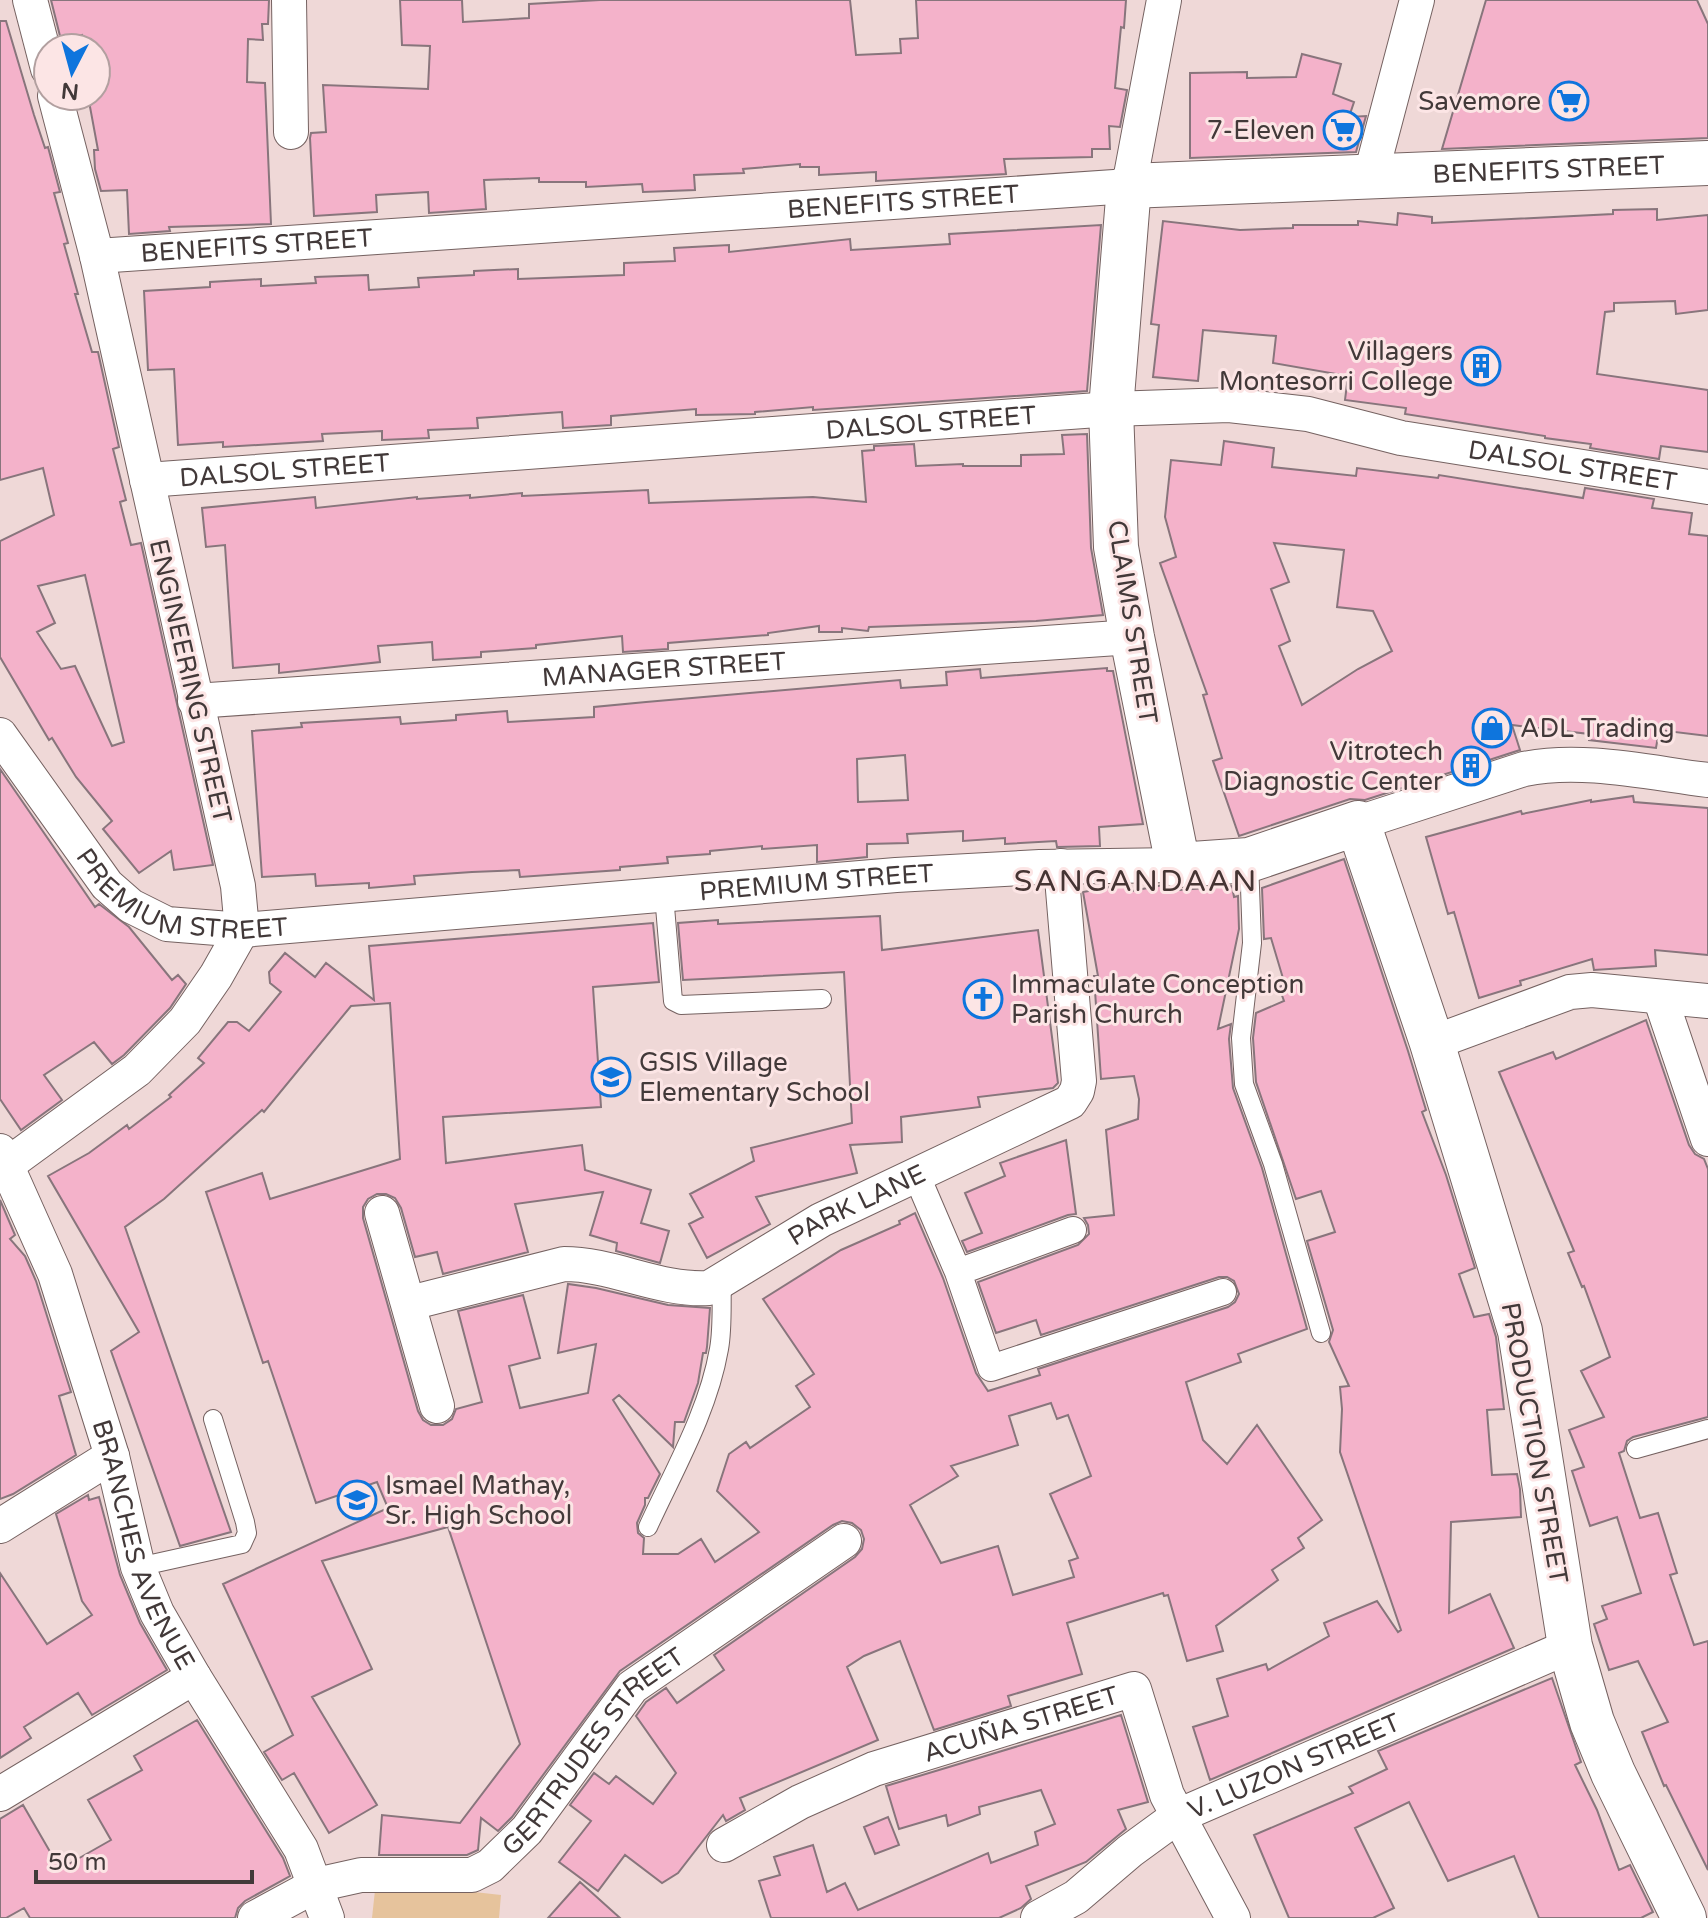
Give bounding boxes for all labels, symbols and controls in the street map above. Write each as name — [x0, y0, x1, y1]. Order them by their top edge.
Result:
north arrow — [32, 32, 112, 112]
text: N — [60, 77, 80, 105]
supermarket icon: Savemore — [1548, 80, 1590, 122]
place label: Savemore — [1418, 86, 1541, 117]
supermarket icon: 7-Eleven — [1322, 109, 1364, 151]
place label: 7-Eleven — [1207, 115, 1315, 146]
street label: BENEFITS STREET — [1432, 150, 1666, 190]
street label: BENEFITS STREET — [786, 178, 1020, 225]
street label: BENEFITS STREET — [140, 222, 374, 269]
place label: Villagers Montesorri College — [1219, 336, 1453, 397]
building icon: Villagers Montesorri College — [1460, 345, 1502, 387]
street label: DALSOL STREET — [825, 400, 1037, 446]
street label: DALSOL STREET — [1466, 434, 1679, 498]
street label: DALSOL STREET — [178, 447, 391, 494]
street label: CLAIMS STREET — [1101, 518, 1164, 726]
street label: ENGINEERING STREET — [143, 536, 238, 826]
street label: MANAGER STREET — [541, 646, 787, 693]
shop icon: ADL Trading — [1471, 707, 1513, 749]
place label: ADL Trading — [1520, 713, 1675, 744]
place label: Vitrotech Diagnostic Center — [1223, 736, 1443, 797]
building icon: Vitrotech Diagnostic Center — [1450, 745, 1492, 787]
street label: PREMIUM STREET — [70, 842, 289, 946]
street label: PREMIUM STREET — [698, 858, 935, 907]
district label: SANGANDAAN — [1014, 863, 1258, 900]
place label: Immaculate Conception Parish Church — [1011, 969, 1304, 1030]
church icon: Immaculate Conception Parish Church — [962, 978, 1004, 1020]
place label: GSIS Village Elementary School — [639, 1047, 870, 1108]
school or university icon: GSIS Village Elementary School — [590, 1056, 632, 1098]
street label: PARK LANE — [782, 1158, 930, 1253]
street label: PRODUCTION STREET — [1495, 1300, 1575, 1586]
street label: BRANCHES AVENUE — [86, 1416, 201, 1675]
place label: Ismael Mathay, Sr. High School — [385, 1470, 572, 1531]
school or university icon: Ismael Mathay, Sr. High School — [336, 1479, 378, 1521]
street label: GERTRUDES STREET — [496, 1641, 690, 1862]
street label: ACUÑA STREET — [920, 1680, 1122, 1769]
street label: V. LUZON STREET — [1183, 1707, 1405, 1826]
scale bar — [36, 1834, 252, 1884]
text: 50 m — [48, 1848, 106, 1877]

